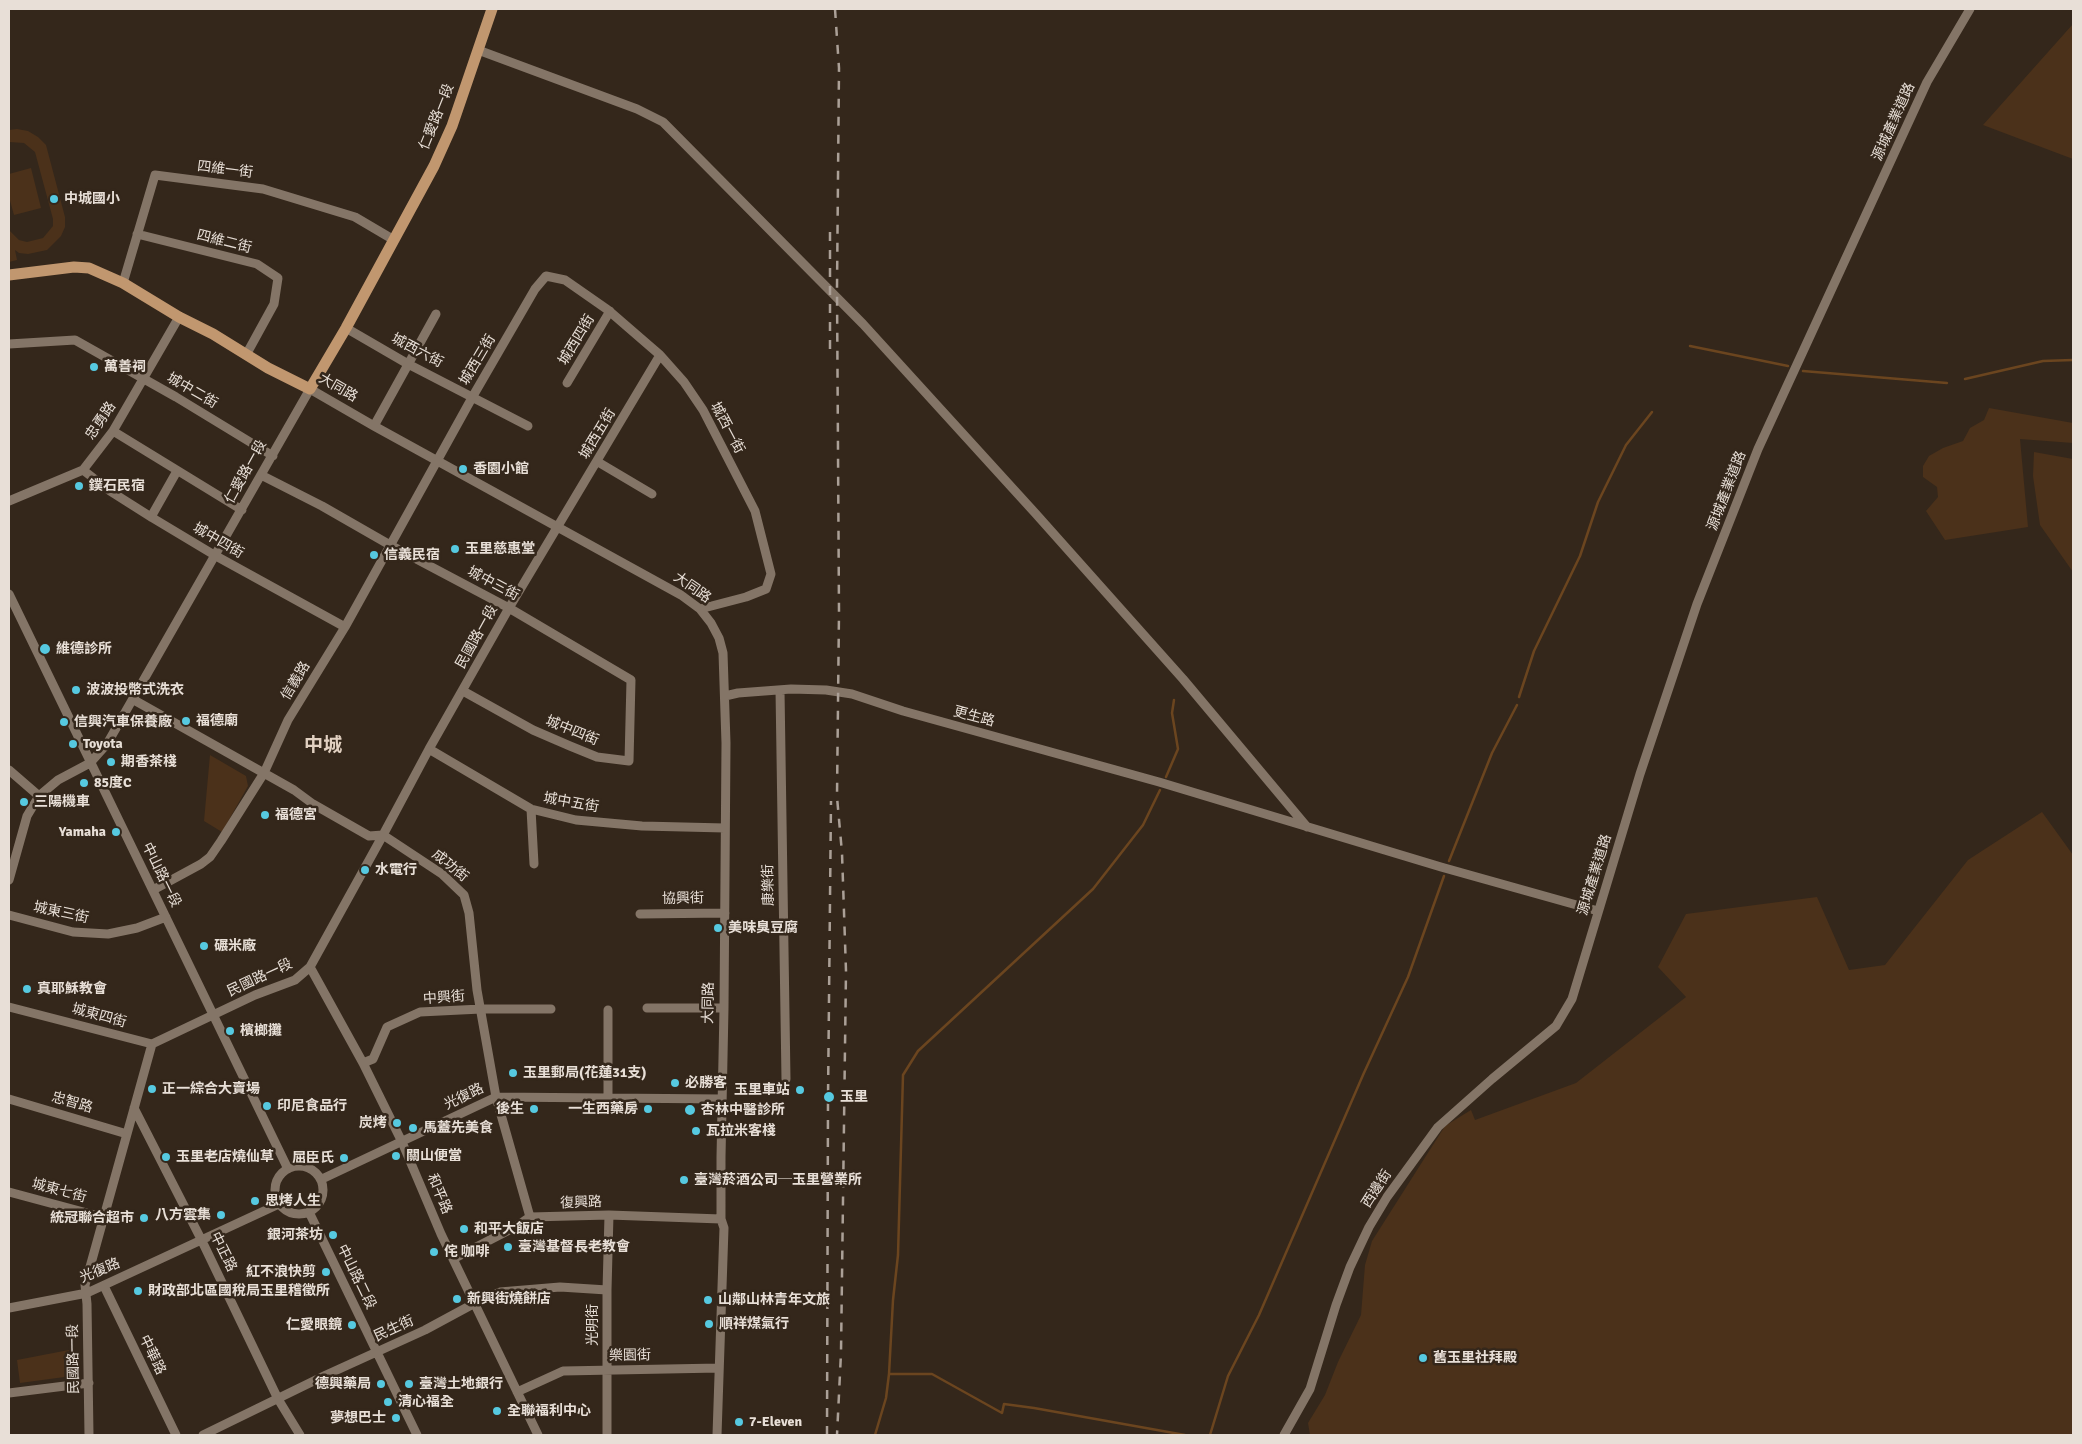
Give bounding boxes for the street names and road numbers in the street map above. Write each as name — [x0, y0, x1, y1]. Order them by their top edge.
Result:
street label: 源城產業道路 — [1869, 80, 1919, 164]
street label: 仁愛路一段 — [416, 81, 458, 153]
street label: 四維一街 — [196, 158, 254, 182]
street label: 四維二街 — [195, 227, 253, 257]
street label: 城西四街 — [555, 312, 599, 368]
street label: 城西六街 — [388, 330, 446, 372]
street label: 城西三街 — [456, 332, 500, 388]
street label: 城中二街 — [164, 370, 220, 412]
street label: 大同路 — [316, 370, 360, 406]
street label: 忠勇路 — [82, 399, 120, 443]
street label: 城西一街 — [706, 399, 748, 457]
street label: 城西五街 — [576, 406, 620, 462]
street label: 仁愛路一段 — [222, 437, 270, 507]
street label: 源城產業道路 — [1704, 449, 1750, 533]
street label: 城中四街 — [190, 520, 246, 562]
street label: 城中三街 — [464, 563, 522, 605]
street label: 大同路 — [670, 569, 714, 607]
street label: 民國路一段 — [453, 602, 501, 672]
street label: 信義路 — [278, 659, 314, 703]
street label: 更生路 — [952, 703, 996, 731]
street label: 城中四街 — [543, 713, 601, 749]
street label: 城中五街 — [542, 790, 600, 816]
street label: 源城產業道路 — [1575, 832, 1615, 918]
street label: 中山路一段 — [138, 840, 184, 910]
street label: 成功街 — [428, 846, 472, 886]
street label: 康樂街 — [760, 864, 778, 906]
street label: 協興街 — [662, 890, 704, 908]
street label: 城東三街 — [32, 899, 90, 927]
street label: 民國路一段 — [225, 956, 295, 1000]
street label: 大同路 — [700, 982, 718, 1024]
street label: 中興街 — [422, 988, 466, 1008]
street label: 城東四街 — [70, 1001, 128, 1031]
street label: 光復路 — [441, 1080, 487, 1114]
street label: 忠智路 — [49, 1089, 95, 1117]
street label: 西邊街 — [1359, 1167, 1395, 1211]
street label: 和平路 — [423, 1171, 455, 1217]
street label: 城東七街 — [30, 1176, 88, 1206]
street label: 復興路 — [560, 1194, 602, 1212]
street label: 中正路 — [206, 1229, 240, 1275]
street label: 中山路二段 — [333, 1242, 379, 1312]
street label: 光復路 — [77, 1255, 123, 1287]
street label: 光明街 — [585, 1304, 601, 1346]
street label: 民生街 — [371, 1313, 417, 1345]
street label: 民國路一段 — [65, 1324, 83, 1394]
street label: 中華路 — [135, 1332, 169, 1378]
street label: 樂園街 — [609, 1347, 651, 1365]

